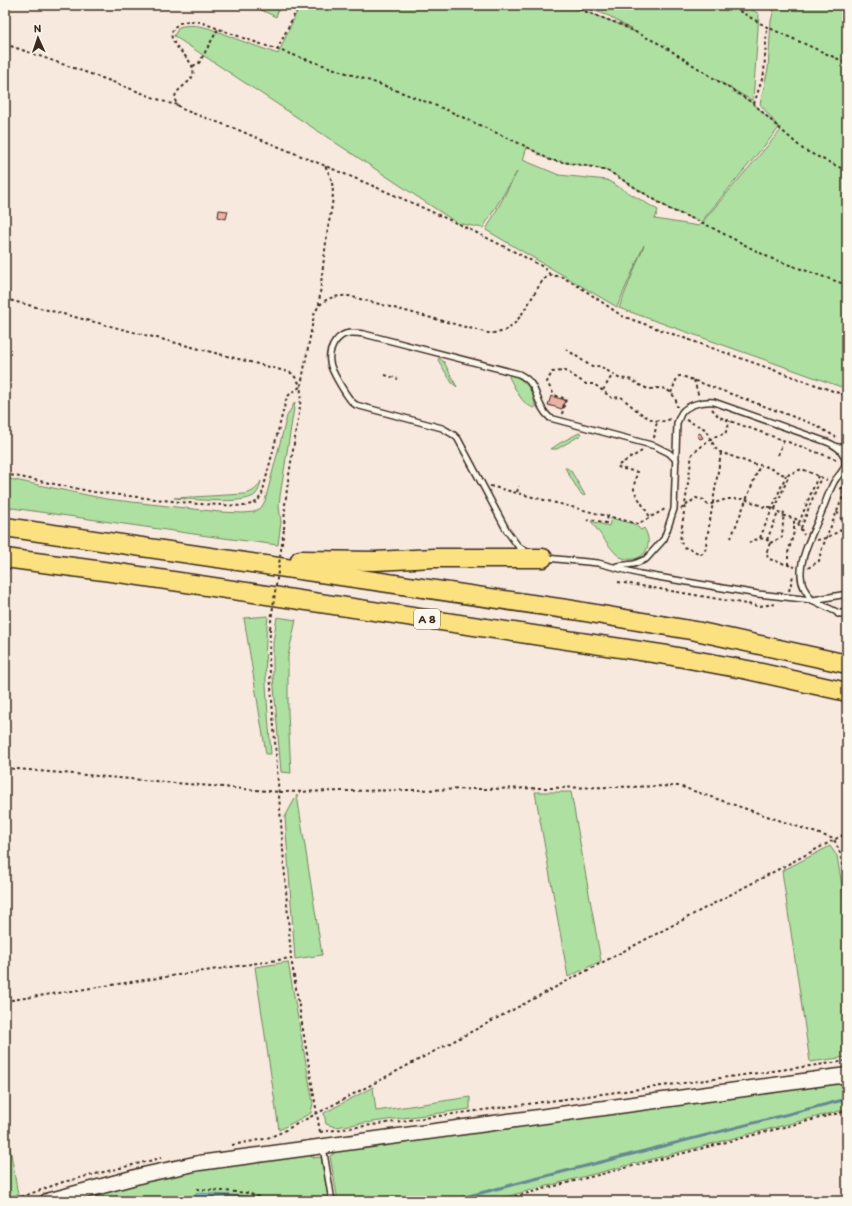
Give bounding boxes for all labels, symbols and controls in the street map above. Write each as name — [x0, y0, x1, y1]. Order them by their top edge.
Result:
north arrow — [18, 18, 58, 58]
text: N — [33, 22, 42, 35]
road number: A 8 — [414, 609, 440, 629]

